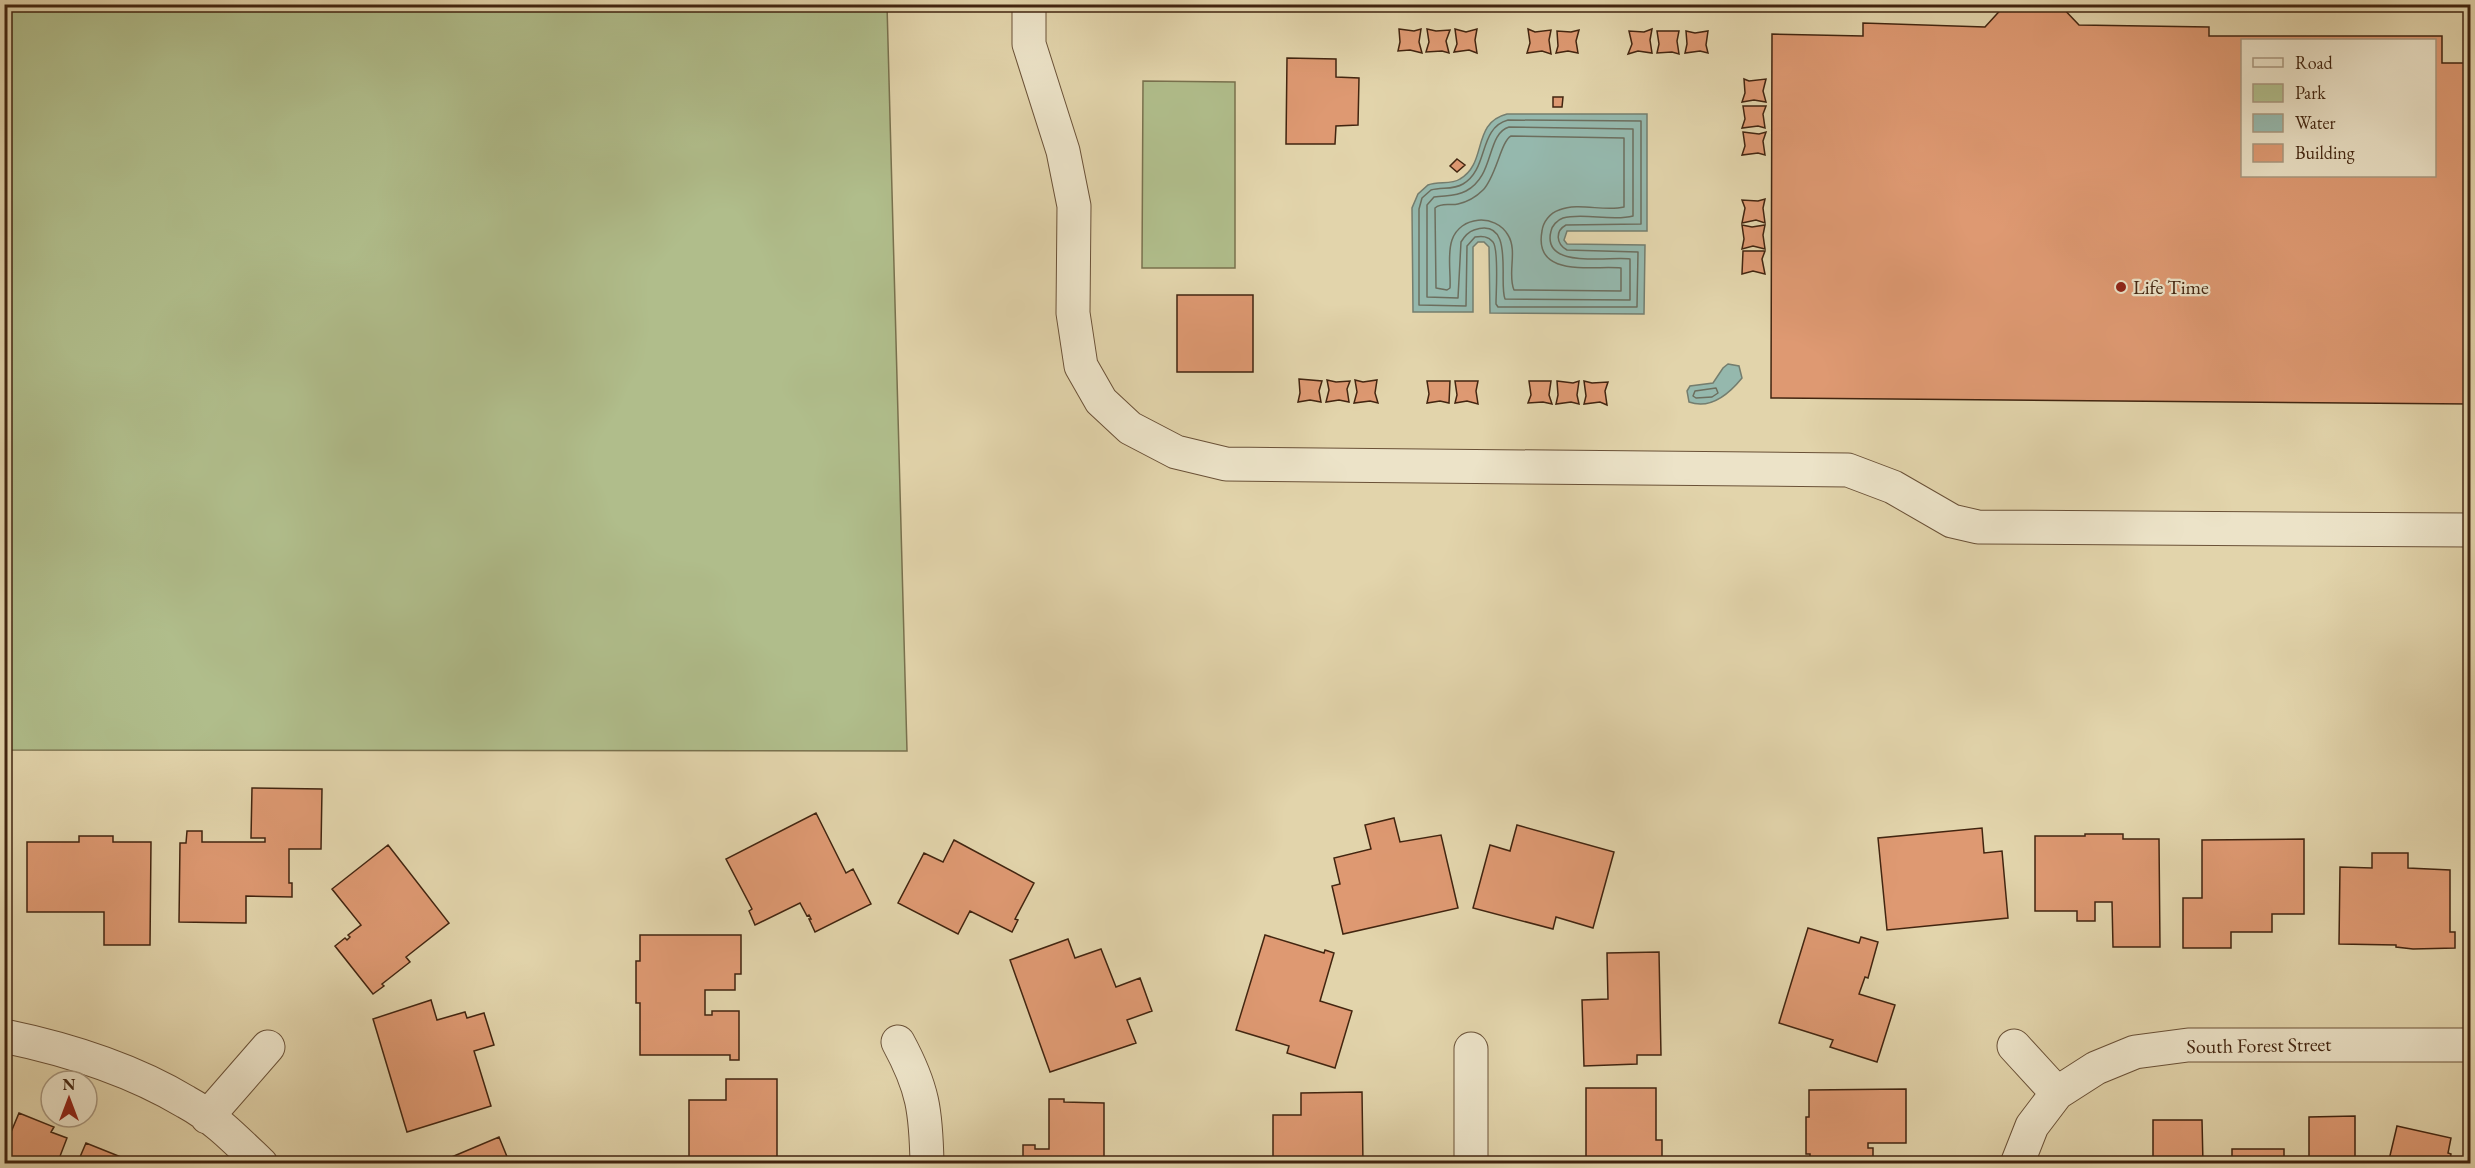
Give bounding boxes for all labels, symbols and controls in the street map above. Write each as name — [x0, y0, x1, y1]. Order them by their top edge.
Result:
legend — [2241, 39, 2436, 177]
text: Road — [2295, 51, 2334, 74]
text: Park — [2295, 81, 2326, 104]
text: Water — [2295, 111, 2336, 134]
text: Building — [2295, 141, 2355, 164]
place label: Life Time — [2133, 274, 2209, 300]
marker: Life Time — [2114, 280, 2128, 294]
street label: South Forest Street — [2186, 1031, 2332, 1059]
north arrow — [39, 1069, 99, 1129]
text: N — [63, 1074, 76, 1095]

